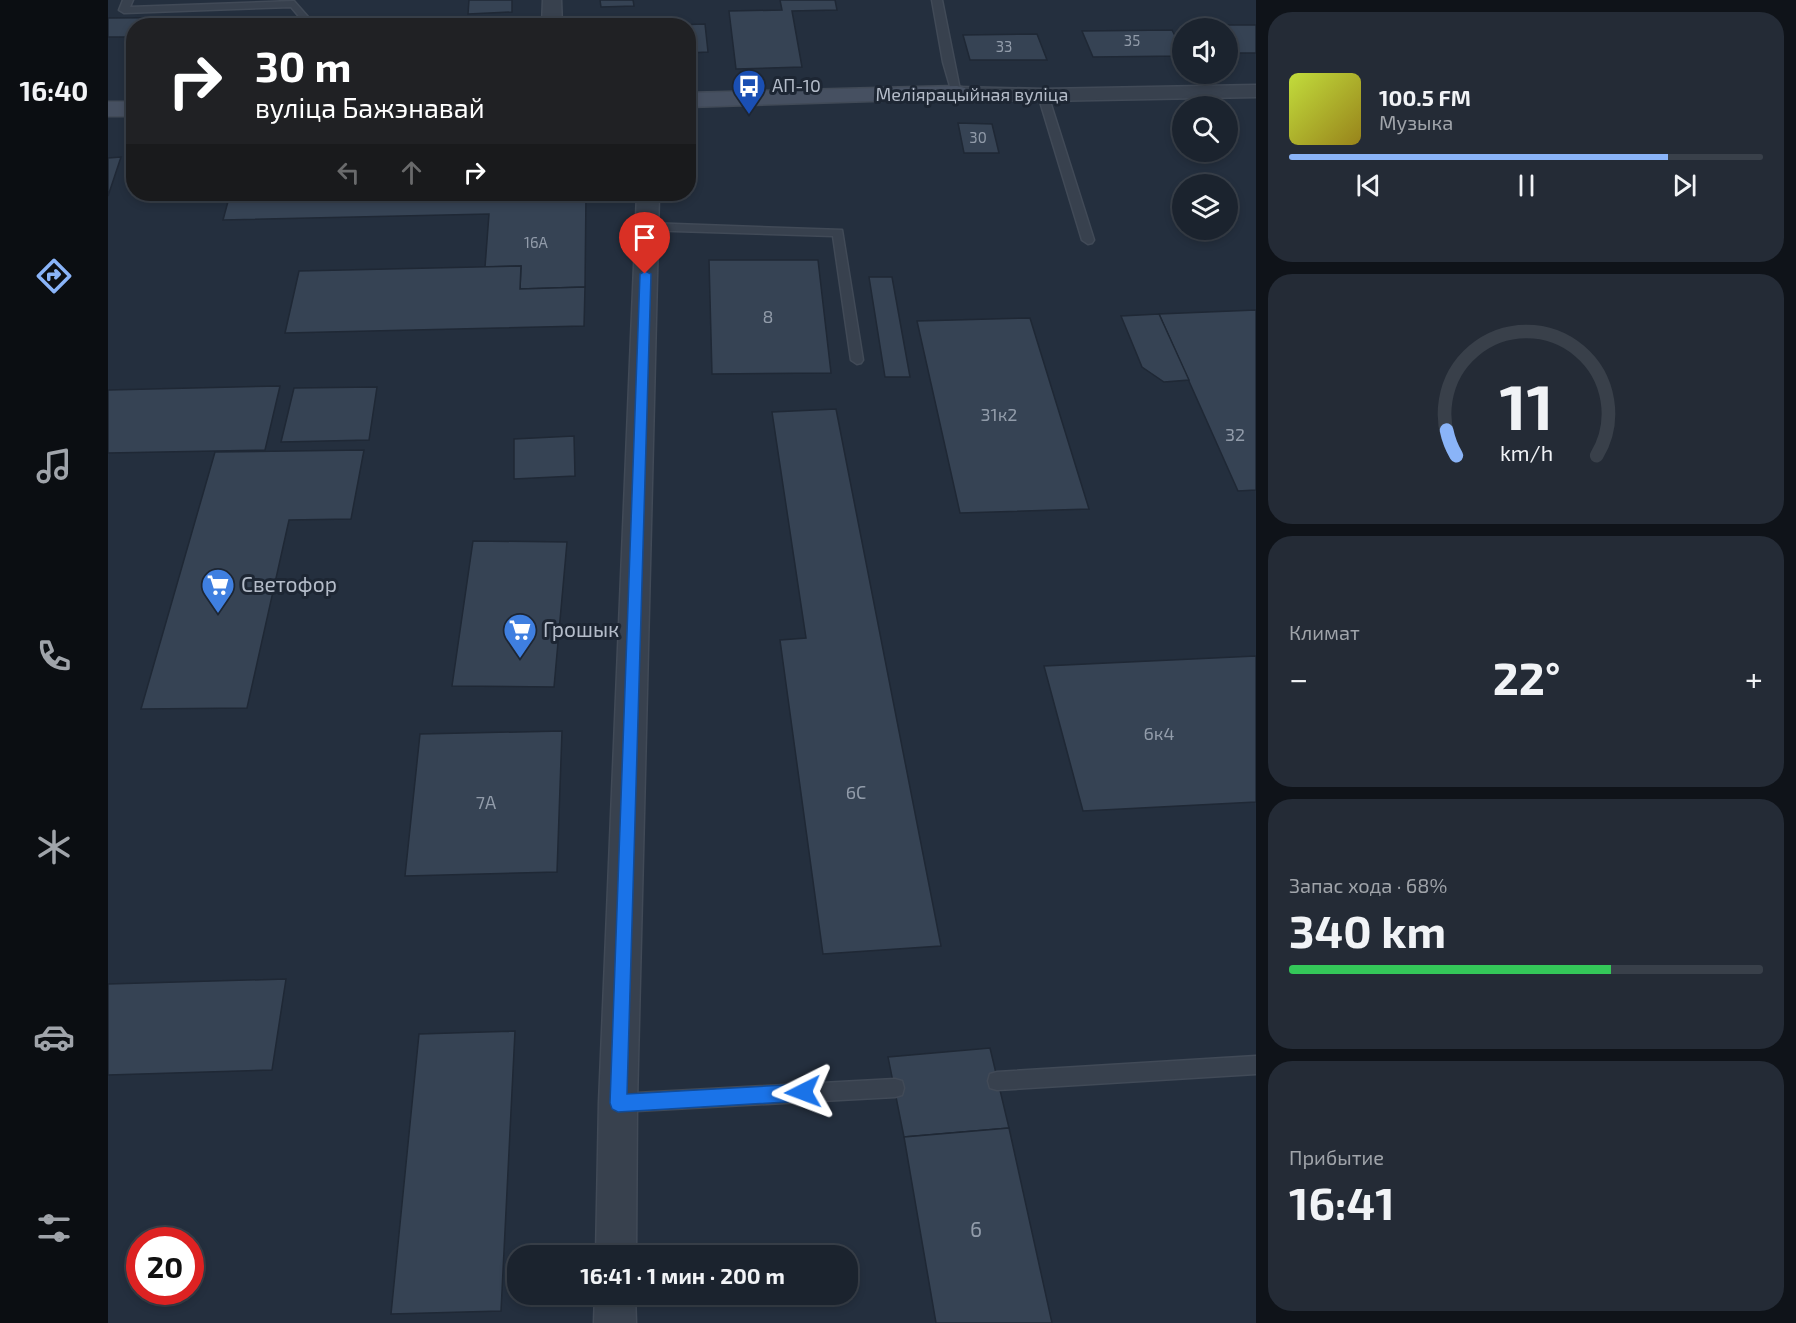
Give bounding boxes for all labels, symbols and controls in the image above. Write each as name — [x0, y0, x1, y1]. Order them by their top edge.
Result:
map controls — [1172, 18, 1238, 240]
button: sound — [1172, 18, 1238, 84]
house number: 35 — [1124, 31, 1140, 49]
house number: 33 — [996, 37, 1012, 55]
text: 30 m — [255, 40, 351, 90]
icon: right — [156, 42, 234, 120]
bus stop icon: АП-10 — [731, 68, 767, 115]
text: 16:40 — [20, 74, 88, 106]
place label: АП-10 — [772, 74, 821, 96]
street label: Меліярацыйная вуліца — [876, 83, 1068, 105]
text: 100.5 FM — [1379, 84, 1471, 110]
text: вуліца Бажэнавай — [255, 91, 485, 123]
button: search — [1172, 96, 1238, 162]
text: Музыка — [1379, 110, 1453, 134]
house number: 30 — [969, 128, 987, 146]
icon: left — [332, 156, 365, 189]
icon: ahead — [395, 156, 428, 189]
icon: right — [458, 156, 491, 189]
icon: previous — [1352, 169, 1385, 202]
icon: pause — [1510, 169, 1543, 202]
icon: next — [1668, 169, 1701, 202]
button: layers — [1172, 174, 1238, 240]
pin — [619, 212, 670, 274]
icon: arrive — [628, 221, 661, 254]
house number: 16А — [524, 233, 549, 251]
icon: directions — [33, 255, 75, 297]
house number: 8 — [763, 305, 773, 327]
text: 11 — [1499, 368, 1553, 443]
house number: 31к2 — [981, 403, 1017, 425]
house number: 32 — [1225, 423, 1245, 445]
text: km/h — [1499, 441, 1553, 466]
icon: music — [33, 445, 75, 487]
supermarket icon: Светофор — [200, 567, 236, 614]
place label: Светофор — [241, 571, 337, 596]
supermarket icon: Грошык — [502, 612, 538, 659]
place label: Грошык — [543, 616, 619, 641]
text: Климат — [1289, 620, 1360, 644]
icon: phone — [33, 635, 75, 677]
text: 22° — [1493, 650, 1560, 704]
text: − — [1289, 658, 1308, 698]
text: + — [1745, 658, 1763, 698]
house number: 6к4 — [1143, 722, 1175, 744]
house number: 6С — [846, 781, 866, 803]
house number: 7А — [476, 791, 497, 813]
icon: climate — [33, 826, 75, 868]
text: Запас хода · 68% — [1289, 873, 1447, 897]
text: 340 km — [1289, 903, 1446, 957]
icon: car — [33, 1016, 75, 1058]
position arrow — [771, 1060, 835, 1124]
text: Прибытие — [1289, 1145, 1384, 1169]
text: 16:41 — [1289, 1175, 1395, 1229]
icon: filters — [33, 1207, 75, 1249]
house number: 6 — [970, 1216, 982, 1241]
speed limit sign: 20 — [126, 1227, 204, 1305]
text: 16:41 · 1 мин · 200 m — [580, 1262, 785, 1288]

